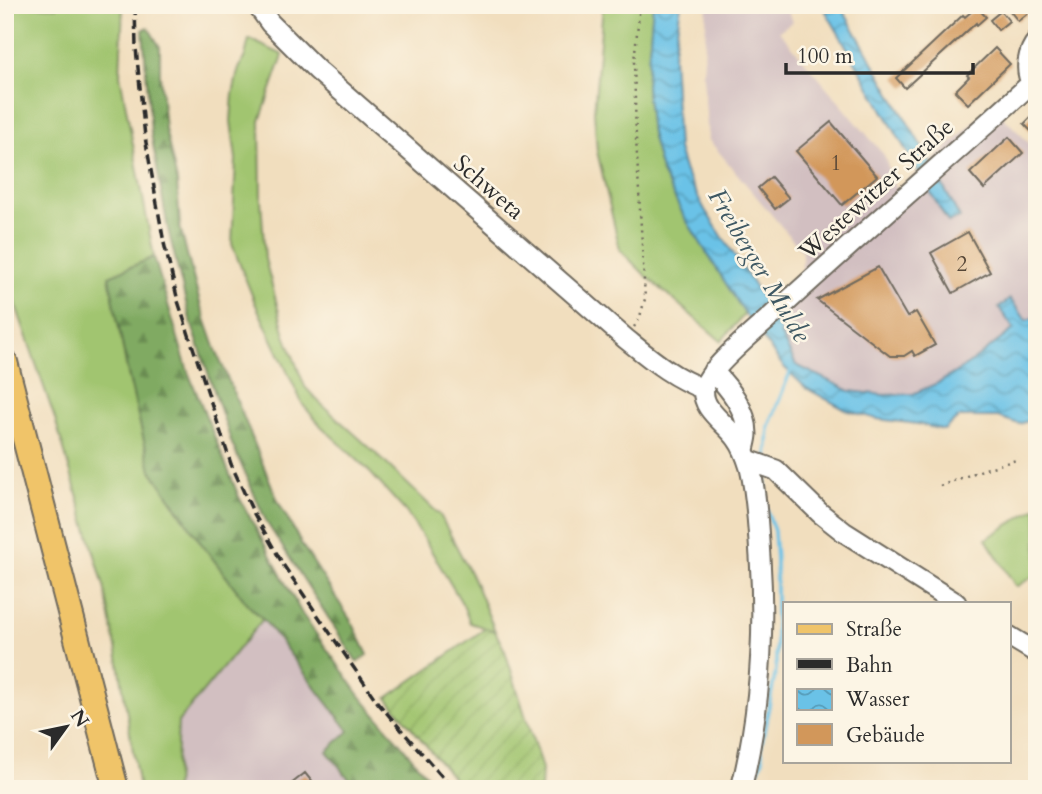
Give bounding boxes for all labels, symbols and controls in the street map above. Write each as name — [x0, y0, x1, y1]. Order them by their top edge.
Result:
scale bar — [786, 32, 974, 76]
text: 100 m — [797, 42, 853, 71]
street label: Westewitzer Straße — [791, 111, 961, 269]
street label: Schweta — [446, 147, 532, 228]
house number: 1 — [831, 149, 841, 178]
water label: Freiberger Mulde — [700, 182, 820, 349]
house number: 2 — [957, 250, 968, 279]
legend — [783, 602, 1010, 762]
text: Straße — [846, 615, 902, 644]
text: Bahn — [846, 651, 893, 680]
text: Wasser — [845, 685, 910, 714]
north arrow — [32, 692, 102, 762]
text: N — [64, 704, 95, 733]
text: Gebäude — [846, 721, 925, 750]

